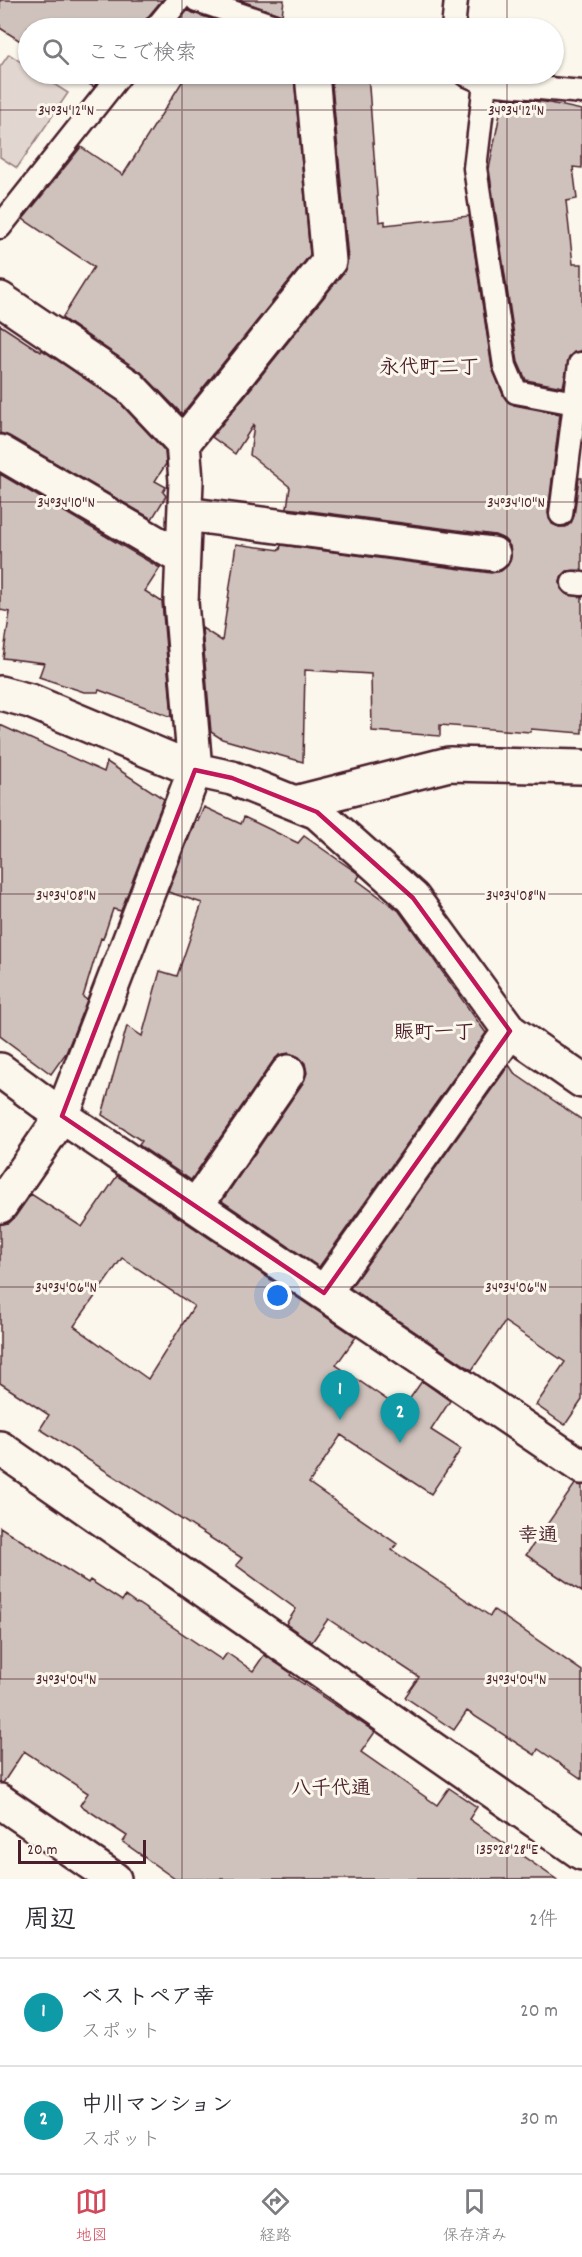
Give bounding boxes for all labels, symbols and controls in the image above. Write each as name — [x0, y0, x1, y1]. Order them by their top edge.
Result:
search box — [18, 18, 564, 84]
icon: search — [39, 35, 72, 68]
text: ここで検索 — [87, 39, 197, 70]
text: 34°34'12"N — [38, 101, 94, 123]
text: 34°34'12"N — [488, 101, 544, 123]
district label: 永代町二丁 — [379, 355, 479, 383]
text: 34°34'10"N — [37, 493, 95, 515]
text: 34°34'10"N — [487, 493, 545, 515]
text: 34°34'08"N — [36, 886, 96, 908]
text: 34°34'08"N — [486, 886, 546, 908]
district label: 賑町一丁 — [394, 1020, 474, 1048]
text: 34°34'06"N — [35, 1278, 97, 1300]
text: 34°34'06"N — [485, 1278, 547, 1300]
your location — [263, 1281, 292, 1310]
pin: 1 — [320, 1370, 360, 1420]
pin: 2 — [380, 1394, 420, 1443]
district label: 幸通 — [518, 1523, 558, 1551]
text: 34°34'04"N — [36, 1670, 96, 1692]
text: 34°34'04"N — [486, 1670, 546, 1692]
district label: 八千代通 — [291, 1776, 371, 1804]
scale bar — [18, 1837, 146, 1864]
text: 20 m — [27, 1839, 57, 1862]
text: 135°28'28"E — [476, 1840, 538, 1862]
text: 周辺 — [24, 1903, 76, 1940]
text: 2件 — [529, 1907, 558, 1935]
text: ベストペア幸 — [81, 1983, 215, 2014]
text: 1 — [41, 1998, 46, 2026]
text: 20 m — [520, 1998, 558, 2026]
text: スポット — [81, 2019, 161, 2047]
text: 中川マンション — [81, 2091, 233, 2122]
text: 2 — [39, 2106, 48, 2134]
text: 30 m — [520, 2106, 558, 2134]
text: スポット — [81, 2127, 161, 2155]
tab: 地図 — [75, 2185, 108, 2248]
tab: 経路 — [259, 2185, 292, 2248]
tab: 保存済み — [443, 2185, 507, 2248]

